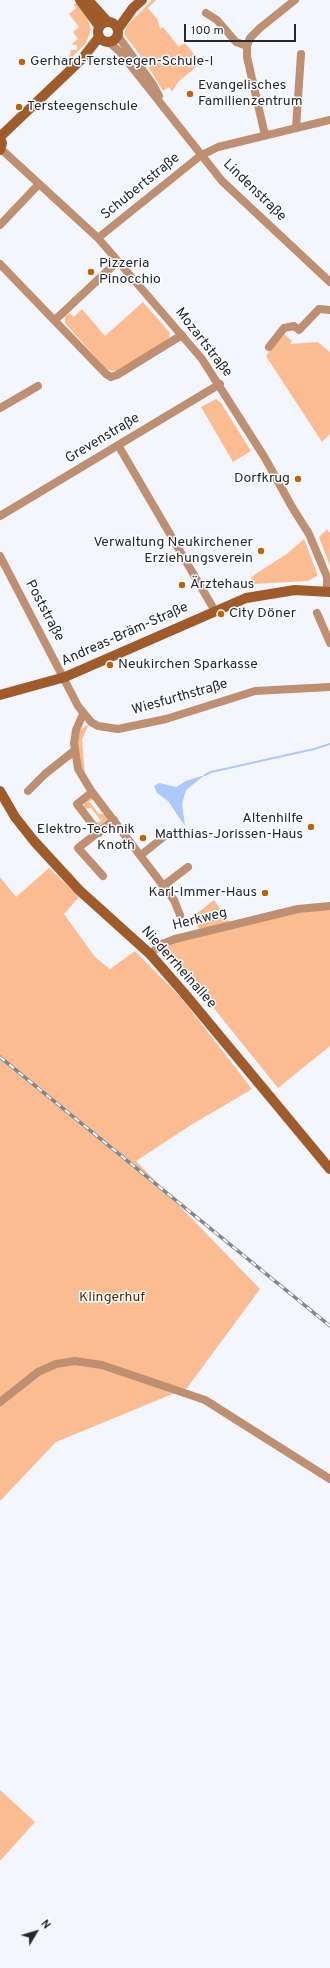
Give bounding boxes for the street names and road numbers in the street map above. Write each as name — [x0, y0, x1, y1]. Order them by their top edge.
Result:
street label: Schubertstraße — [98, 150, 184, 224]
street label: Lindenstraße — [219, 157, 289, 225]
street label: Mozartstraße — [171, 305, 235, 381]
street label: Grevenstraße — [63, 410, 143, 468]
street label: Poststraße — [21, 577, 67, 645]
street label: Andreas-Bräm-Straße — [59, 599, 191, 671]
street label: Wiesfurthstraße — [130, 676, 230, 720]
street label: Herkweg — [171, 905, 229, 935]
street label: Niederrheinallee — [137, 923, 219, 1013]

